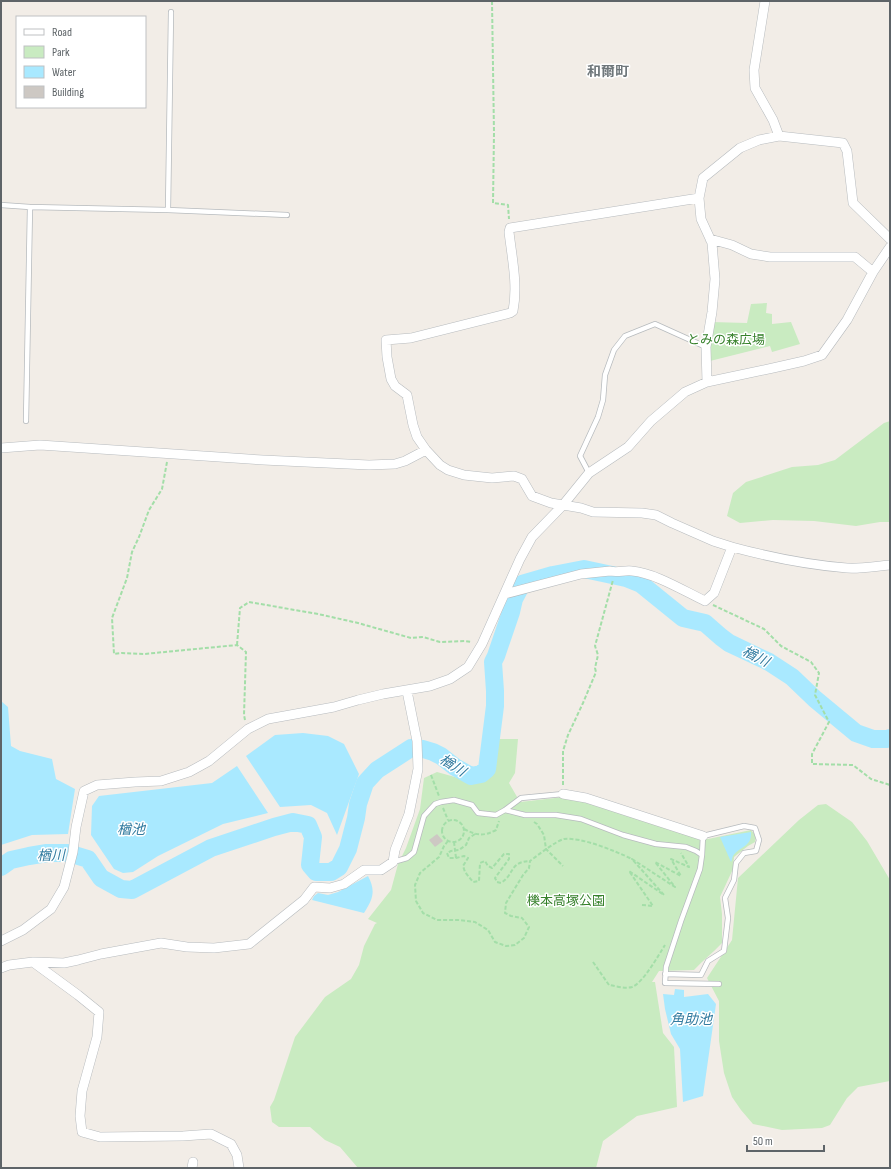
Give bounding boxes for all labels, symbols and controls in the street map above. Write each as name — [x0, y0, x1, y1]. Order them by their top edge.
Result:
legend — [16, 16, 146, 108]
text: Road — [52, 25, 72, 40]
text: Park — [52, 45, 70, 60]
district label: 和爾町 — [587, 63, 629, 80]
text: Water — [52, 65, 76, 80]
text: Building — [52, 85, 84, 100]
park label: とみの森広場 — [687, 332, 765, 348]
water label: 楢川 — [739, 643, 774, 671]
water label: 楢川 — [436, 751, 471, 781]
water label: 楢池 — [117, 821, 147, 838]
water label: 楢川 — [37, 847, 67, 864]
park label: 櫟本高塚公園 — [527, 893, 605, 909]
water label: 角助池 — [670, 1011, 714, 1028]
scale bar — [747, 1127, 824, 1153]
text: 50 m — [753, 1134, 773, 1149]

